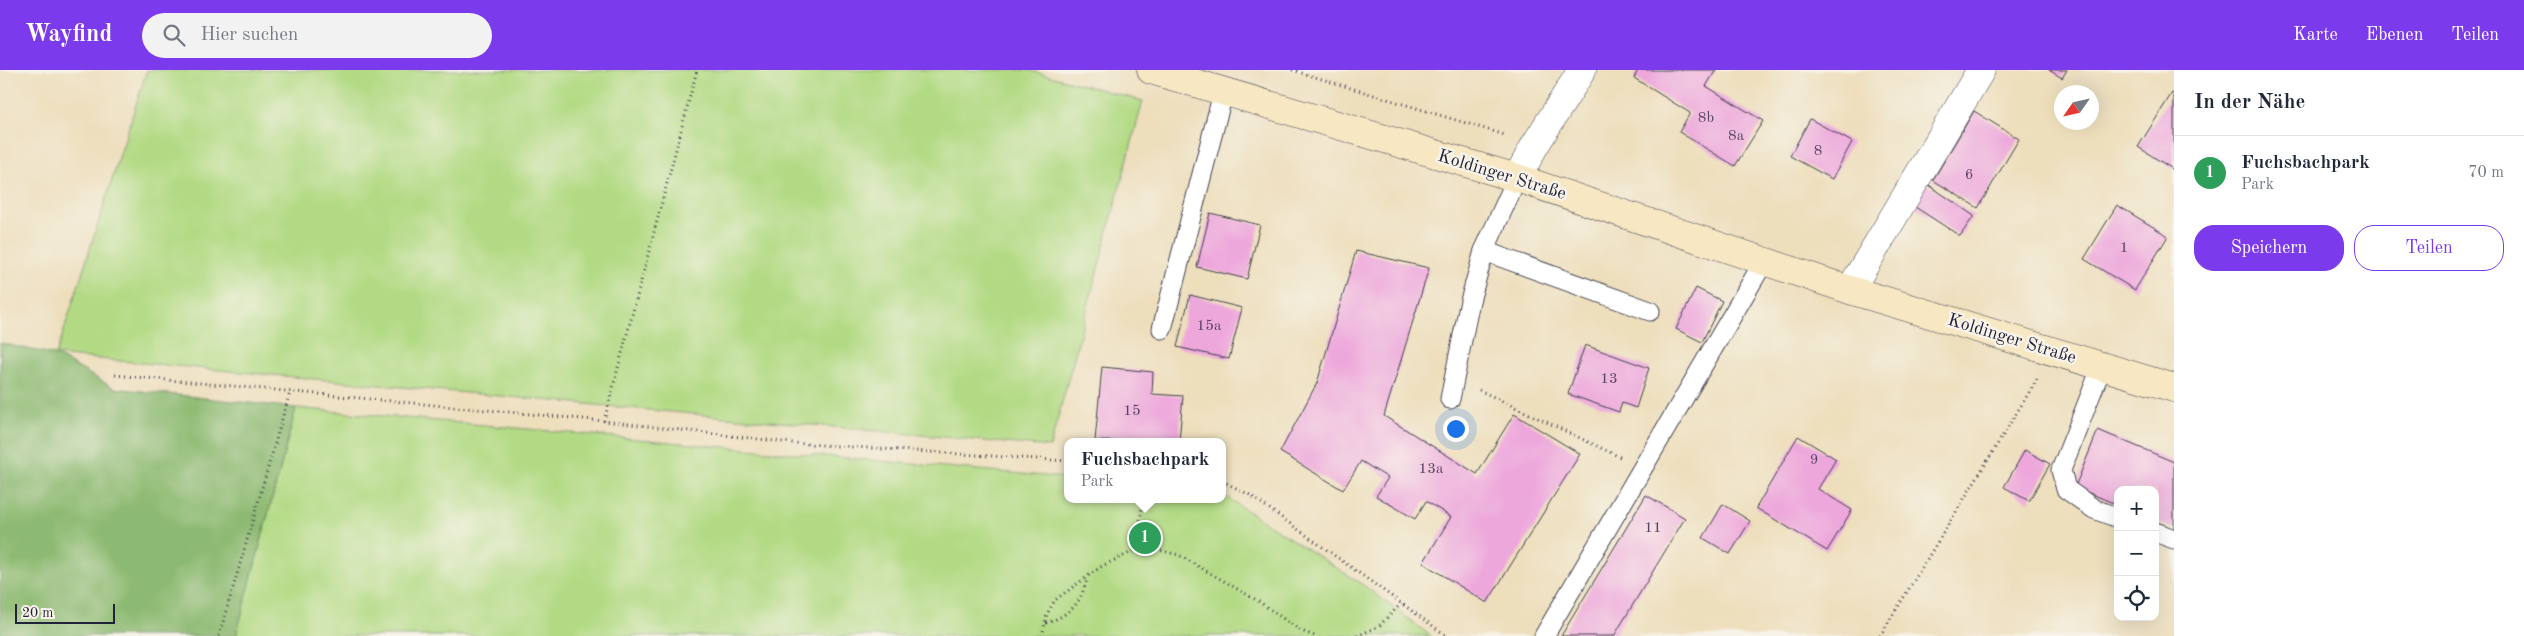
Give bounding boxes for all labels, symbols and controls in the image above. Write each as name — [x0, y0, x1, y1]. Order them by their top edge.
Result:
search box — [142, 13, 492, 58]
icon: search — [160, 21, 188, 49]
text: Wayfind — [25, 23, 112, 47]
text: Hier suchen — [200, 26, 298, 45]
text: Karte — [2293, 26, 2338, 44]
text: Ebenen — [2366, 26, 2423, 44]
text: Teilen — [2451, 26, 2499, 44]
north arrow — [2054, 85, 2099, 130]
text: In der Nähe — [2194, 92, 2305, 113]
house number: 8b — [1698, 111, 1714, 126]
house number: 8a — [1728, 129, 1745, 144]
house number: 8 — [1814, 144, 1822, 159]
street label: Koldinger Straße — [1436, 147, 1568, 203]
text: Fuchsbachpark — [2241, 154, 2370, 173]
text: 1 — [2205, 165, 2215, 181]
text: 70 m — [2468, 165, 2504, 181]
house number: 6 — [1965, 168, 1973, 183]
text: Park — [2241, 177, 2274, 193]
button: Speichern — [2194, 225, 2344, 271]
button: Teilen — [2354, 225, 2504, 271]
house number: 1 — [2120, 241, 2128, 256]
street label: Koldinger Straße — [1946, 311, 2078, 367]
house number: 15a — [1197, 319, 1222, 334]
house number: 13 — [1600, 372, 1618, 387]
house number: 15 — [1123, 404, 1141, 419]
your location — [1443, 416, 1469, 442]
popup — [1064, 438, 1226, 503]
text: Fuchsbachpark — [1081, 451, 1209, 470]
house number: 9 — [1810, 453, 1818, 468]
house number: 13a — [1419, 462, 1444, 477]
text: Park — [1081, 474, 1113, 490]
map controls — [2114, 486, 2159, 621]
button: + — [2114, 486, 2159, 531]
pin: 1 — [1129, 519, 1161, 557]
house number: 11 — [1644, 521, 1662, 536]
button: − — [2114, 531, 2159, 576]
button: locate — [2114, 576, 2159, 621]
scale bar — [15, 601, 115, 624]
text: 20 m — [22, 606, 53, 620]

